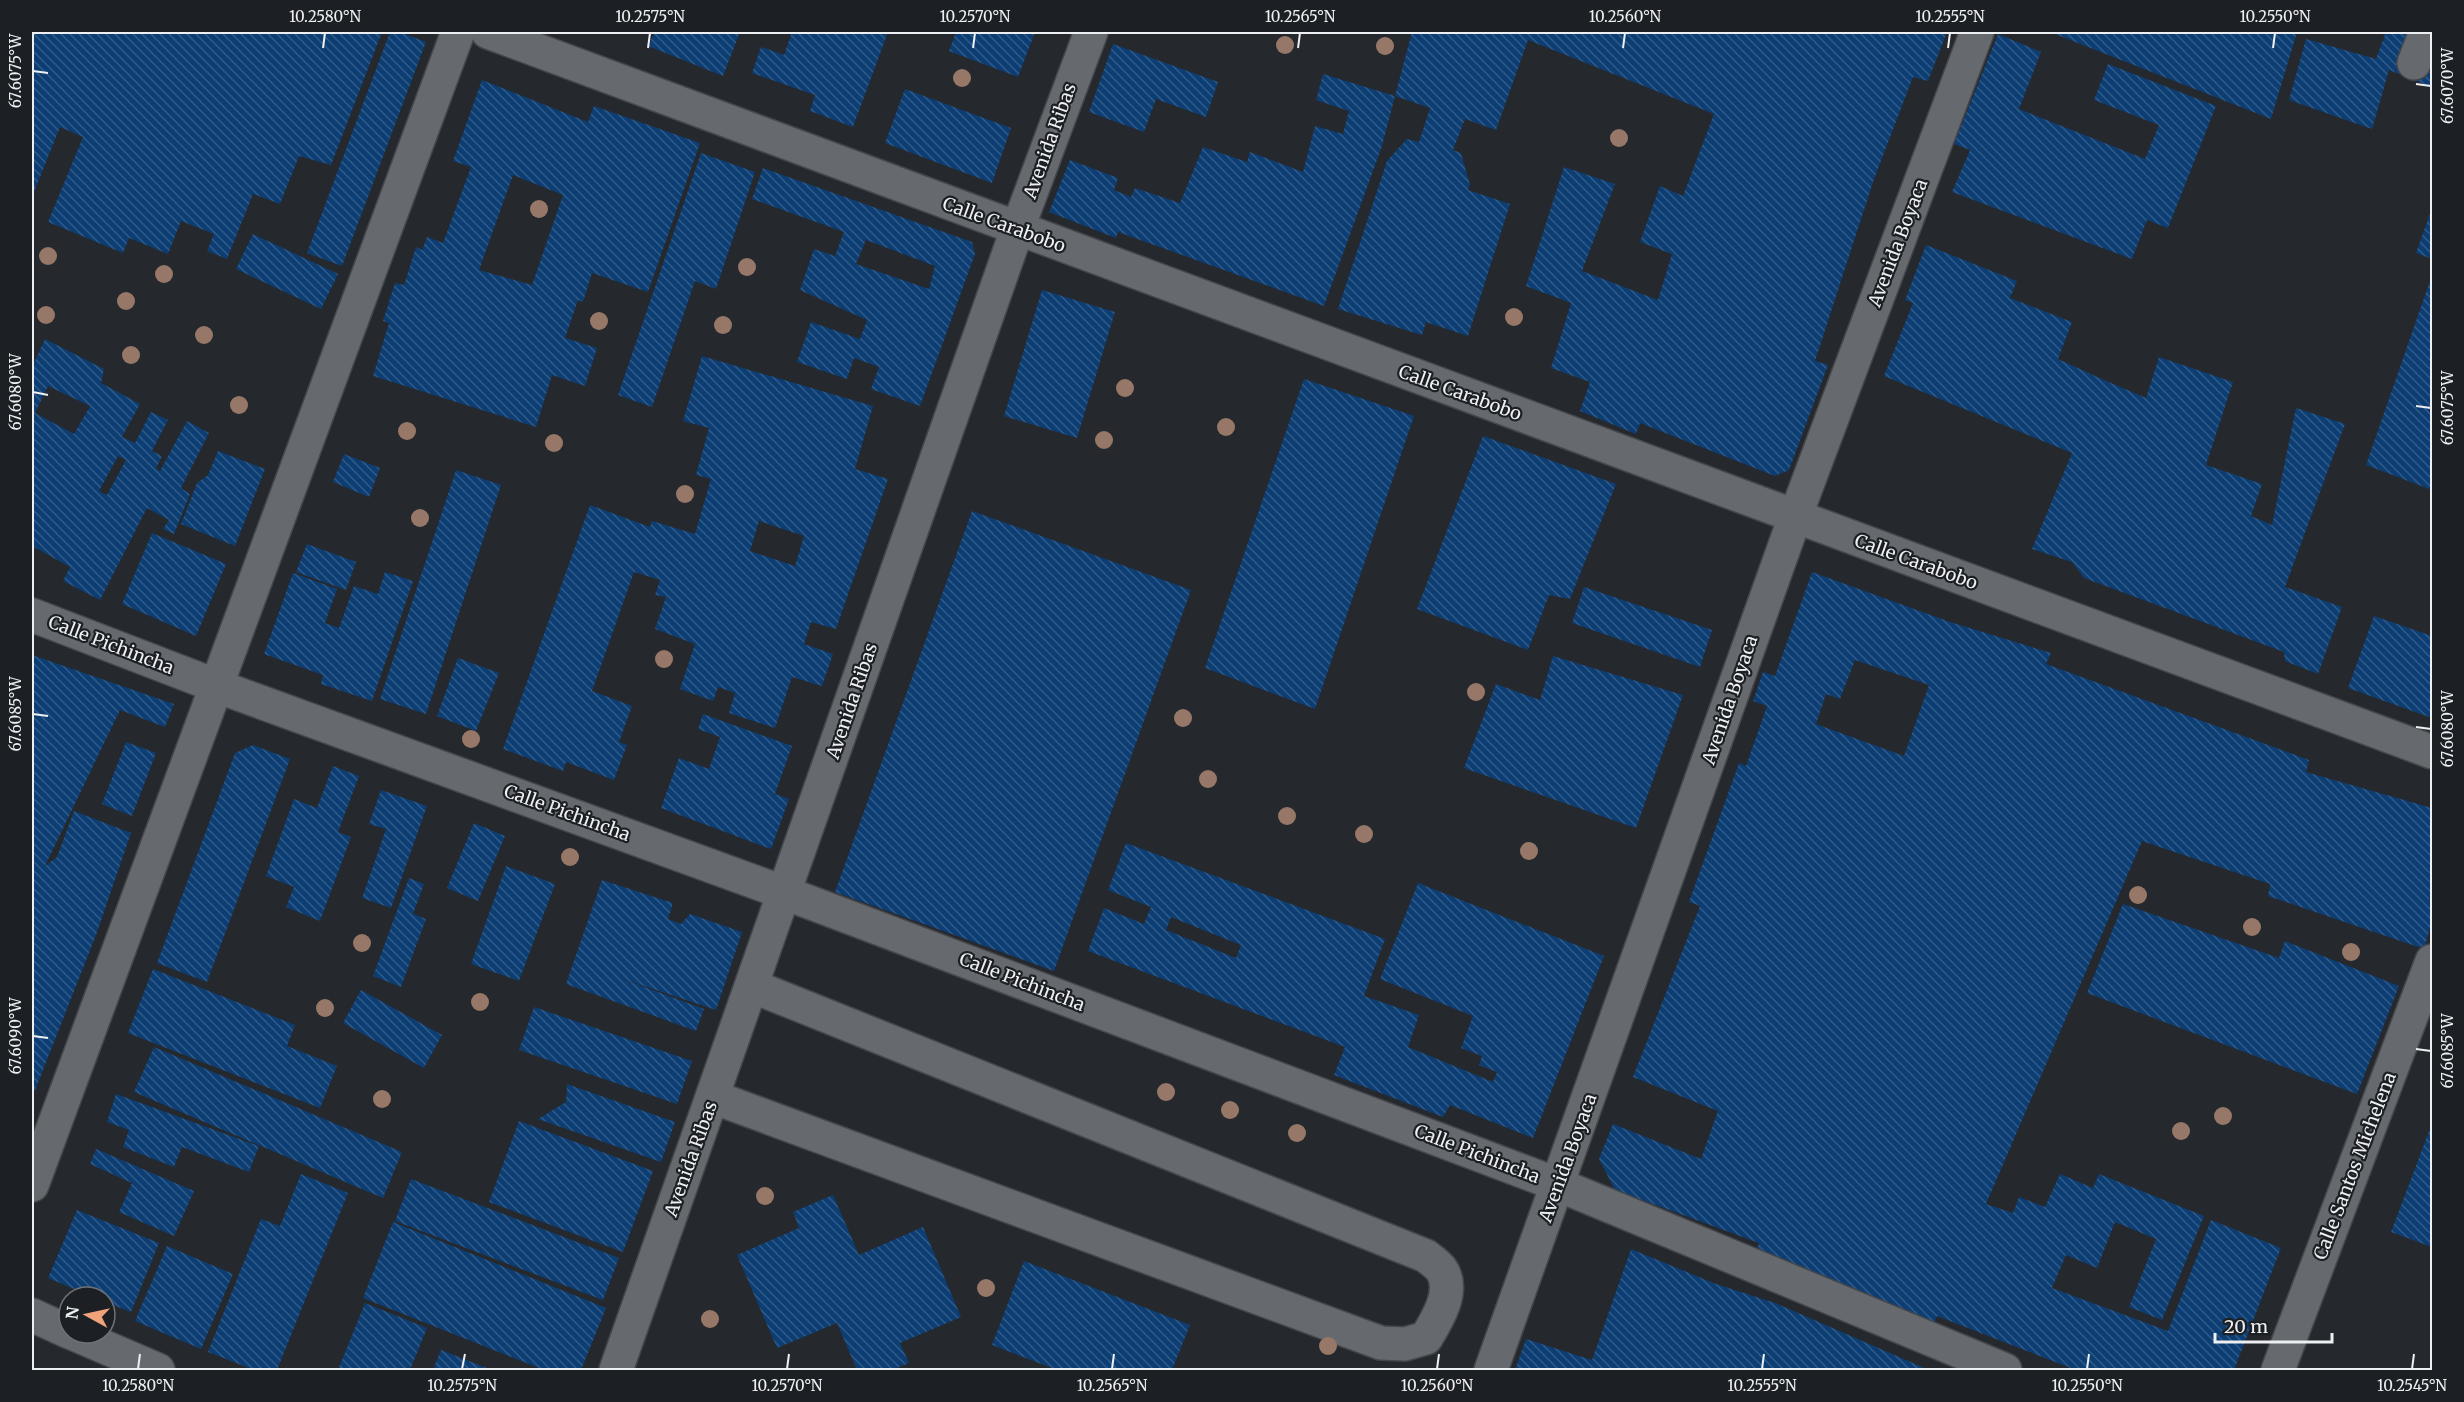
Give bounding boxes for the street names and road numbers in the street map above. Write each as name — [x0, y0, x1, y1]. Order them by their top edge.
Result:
street label: Avenida Ribas — [1018, 80, 1081, 203]
street label: Avenida Boyaca — [1862, 175, 1933, 311]
street label: Calle Carabobo — [940, 192, 1069, 257]
street label: Calle Carabobo — [1396, 360, 1525, 425]
street label: Calle Carabobo — [1852, 529, 1981, 594]
street label: Calle Pichincha — [45, 610, 177, 679]
street label: Avenida Boyaca — [1696, 632, 1763, 768]
street label: Avenida Ribas — [821, 640, 882, 763]
street label: Calle Pichincha — [501, 779, 634, 846]
street label: Calle Pichincha — [956, 947, 1088, 1016]
street label: Calle Santos Michelena — [2308, 1068, 2401, 1263]
street label: Avenida Boyaca — [1533, 1090, 1602, 1226]
street label: Avenida Ribas — [659, 1098, 722, 1221]
street label: Calle Pichincha — [1411, 1119, 1543, 1188]

